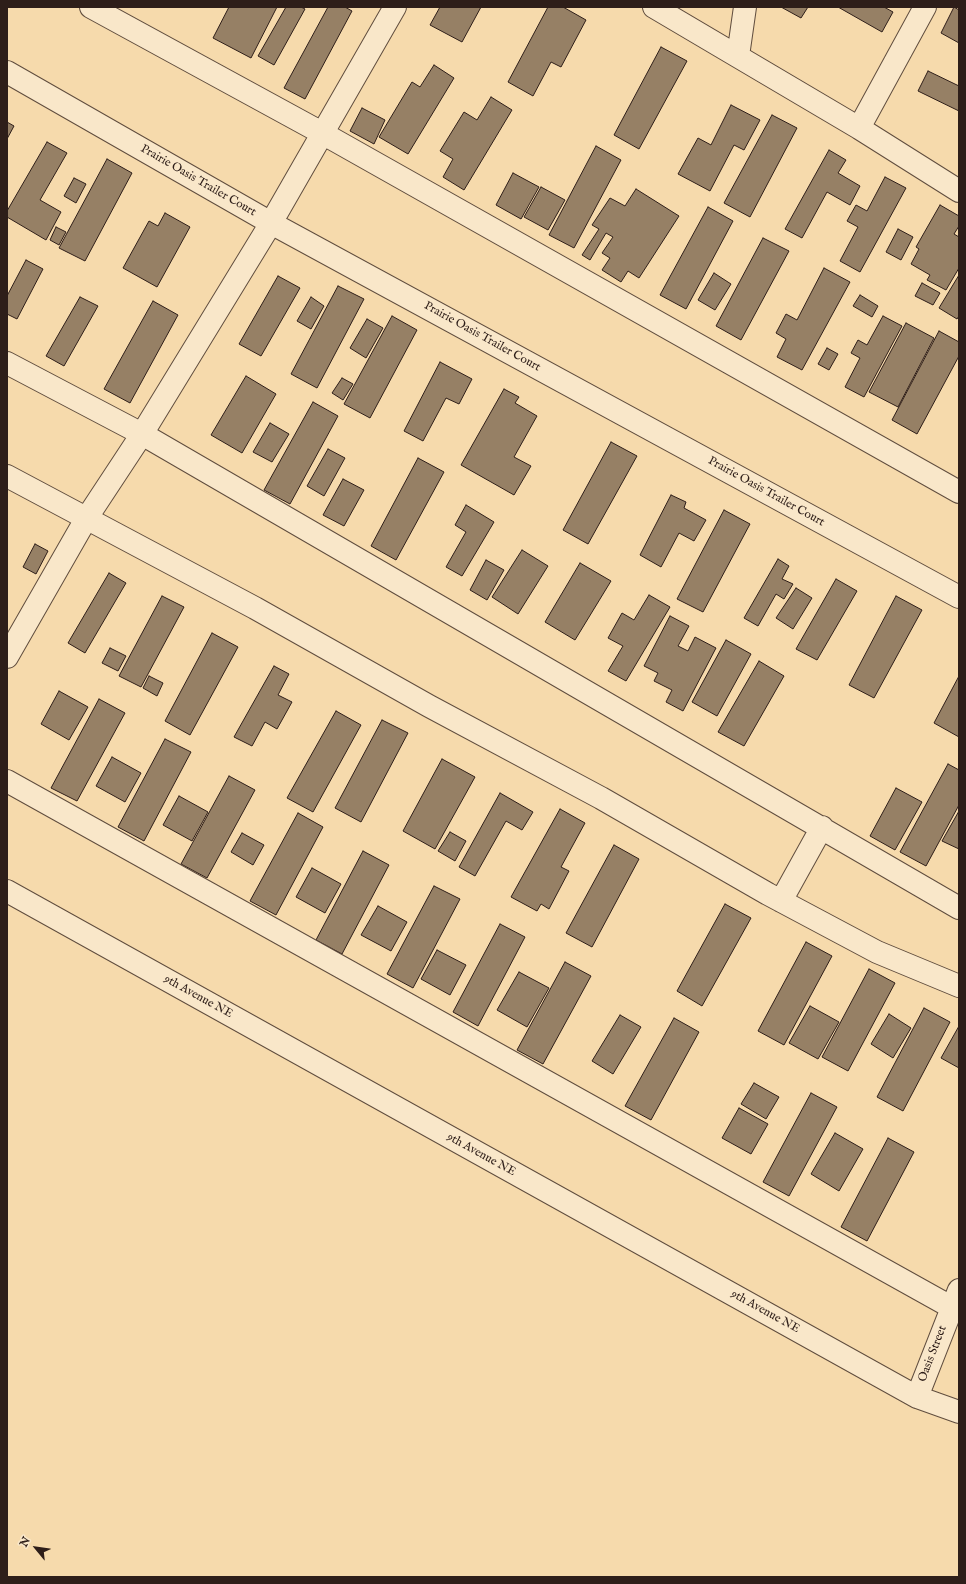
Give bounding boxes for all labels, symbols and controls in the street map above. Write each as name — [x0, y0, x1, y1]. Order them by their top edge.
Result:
street label: Prairie Oasis Trailer Court — [138, 142, 258, 220]
street label: Prairie Oasis Trailer Court — [421, 299, 543, 375]
street label: Prairie Oasis Trailer Court — [705, 454, 827, 530]
street label: 9th Avenue NE — [161, 972, 235, 1022]
street label: 9th Avenue NE — [444, 1130, 518, 1180]
street label: 9th Avenue NE — [728, 1287, 802, 1337]
street label: Oasis Street — [916, 1324, 950, 1384]
north arrow — [16, 1528, 56, 1568]
text: N — [17, 1535, 34, 1550]

